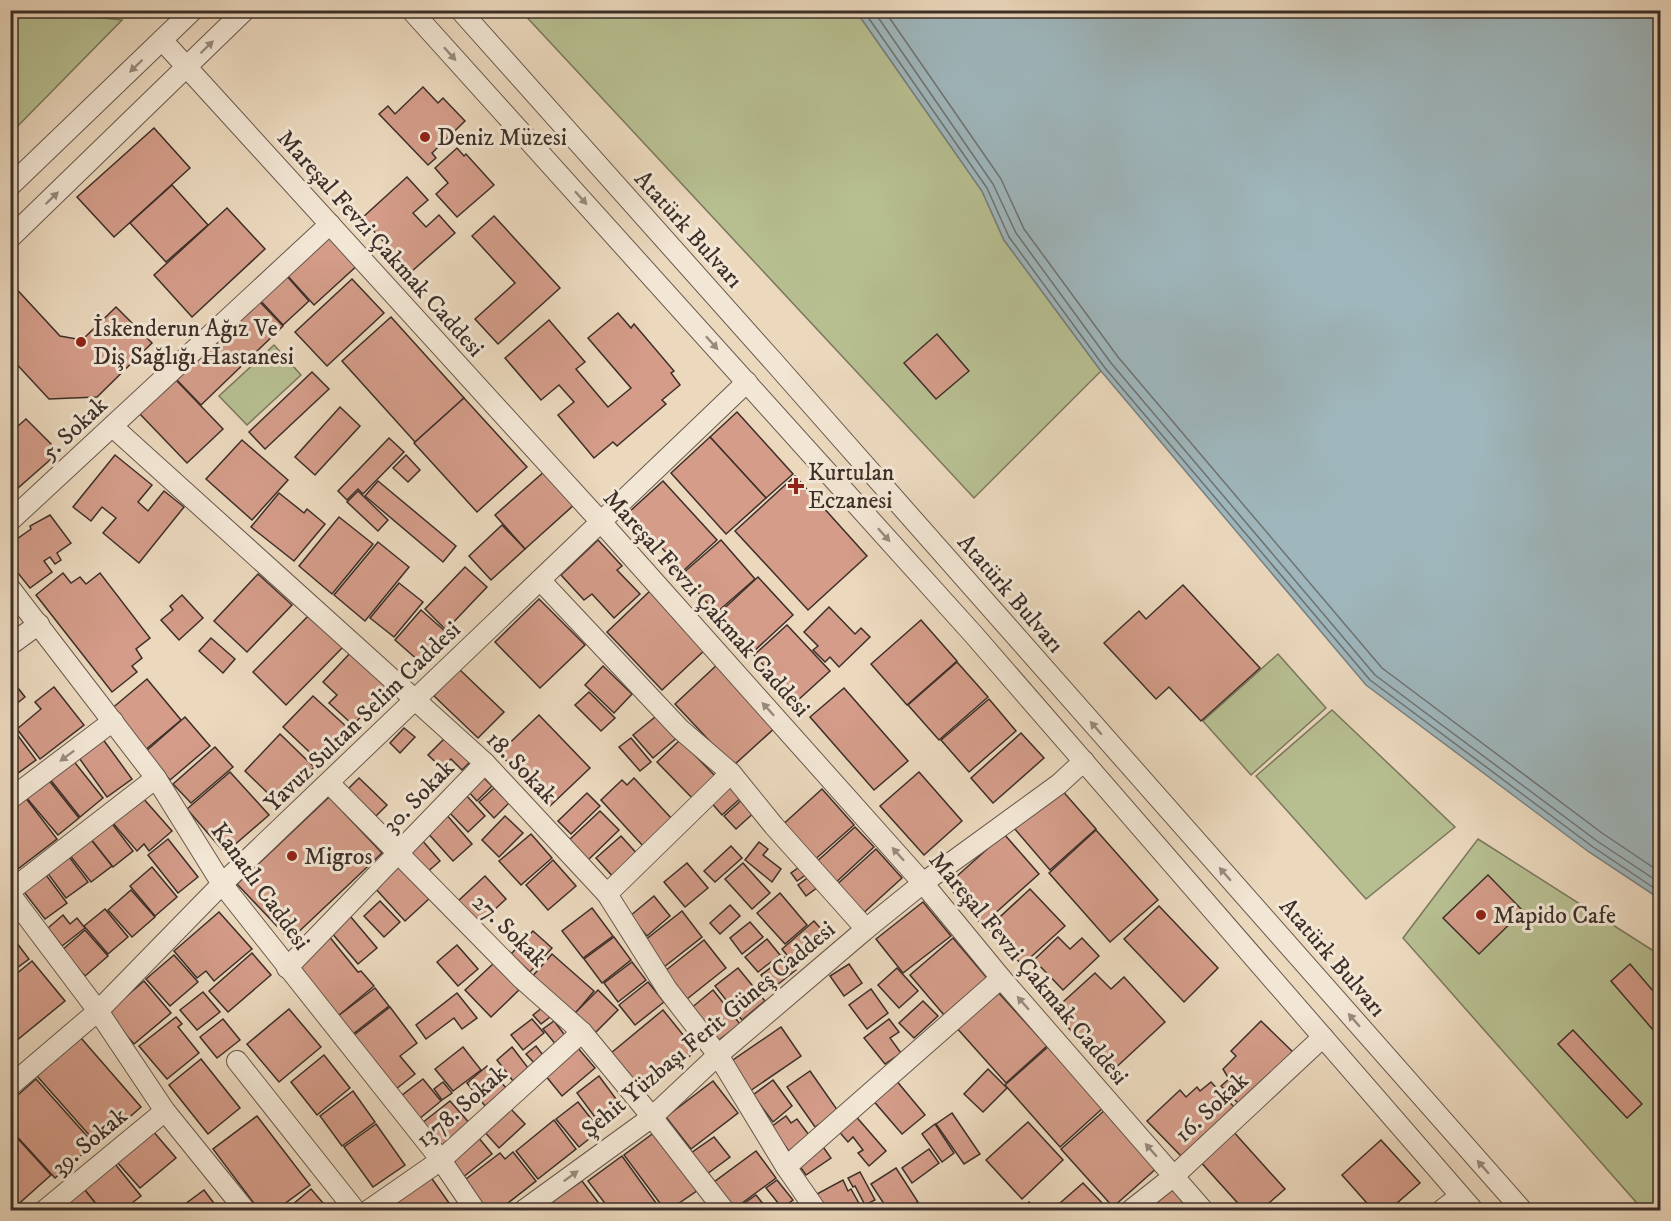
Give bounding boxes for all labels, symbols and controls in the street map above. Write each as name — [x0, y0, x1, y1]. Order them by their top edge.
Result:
one-way arrow — [200, 40, 215, 54]
one-way arrow — [443, 46, 456, 61]
one-way arrow — [129, 58, 143, 72]
place label: Deniz Müzesi — [437, 123, 567, 153]
street label: Mareşal Fevzi Çakmak Caddesi — [270, 124, 490, 364]
marker: Deniz Müzesi — [418, 130, 432, 144]
street label: Atatürk Bulvarı — [628, 165, 749, 295]
one-way arrow — [45, 191, 59, 205]
one-way arrow — [574, 191, 588, 206]
place label: İskenderun Ağız Ve Diş Sağlığı Hastanesi — [93, 313, 294, 372]
marker: İskenderun Ağız Ve Diş Sağlığı Hastanesi — [74, 335, 88, 349]
one-way arrow — [705, 335, 718, 350]
street label: 5. Sokak — [35, 390, 114, 467]
place label: Kurtulan Eczanesi — [808, 458, 895, 516]
marker: Kurtulan Eczanesi — [789, 479, 803, 493]
street label: Mareşal Fevzi Çakmak Caddesi — [596, 484, 816, 724]
one-way arrow — [877, 527, 890, 542]
street label: Atatürk Bulvarı — [950, 528, 1070, 659]
street label: Yavuz Sultan Selim Caddesi — [258, 615, 467, 818]
one-way arrow — [762, 702, 775, 717]
one-way arrow — [1090, 721, 1103, 736]
street label: 18. Sokak — [479, 725, 563, 810]
one-way arrow — [59, 750, 75, 762]
street label: 30. Sokak — [376, 754, 461, 840]
street label: Kanatlı Caddesi — [204, 817, 316, 956]
place label: Migros — [304, 842, 372, 872]
street label: Mareşal Fevzi Çakmak Caddesi — [922, 846, 1135, 1091]
one-way arrow — [892, 847, 905, 862]
marker: Migros — [285, 849, 299, 863]
one-way arrow — [1219, 867, 1232, 882]
street label: 27. Sokak — [466, 888, 553, 974]
street label: Atatürk Bulvarı — [1272, 892, 1392, 1023]
place label: Mapido Cafe — [1493, 901, 1616, 931]
marker: Mapido Cafe — [1474, 908, 1488, 922]
street label: Şehit Yüzbaşı Ferit Güneş Caddesi — [576, 915, 842, 1145]
one-way arrow — [1016, 996, 1030, 1011]
one-way arrow — [1347, 1013, 1361, 1028]
street label: 1378. Sokak — [410, 1059, 514, 1155]
street label: 16. Sokak — [1168, 1066, 1255, 1149]
street label: 39. Sokak — [46, 1101, 134, 1182]
one-way arrow — [1144, 1143, 1158, 1158]
one-way arrow — [1477, 1160, 1490, 1175]
one-way arrow — [563, 1170, 579, 1182]

